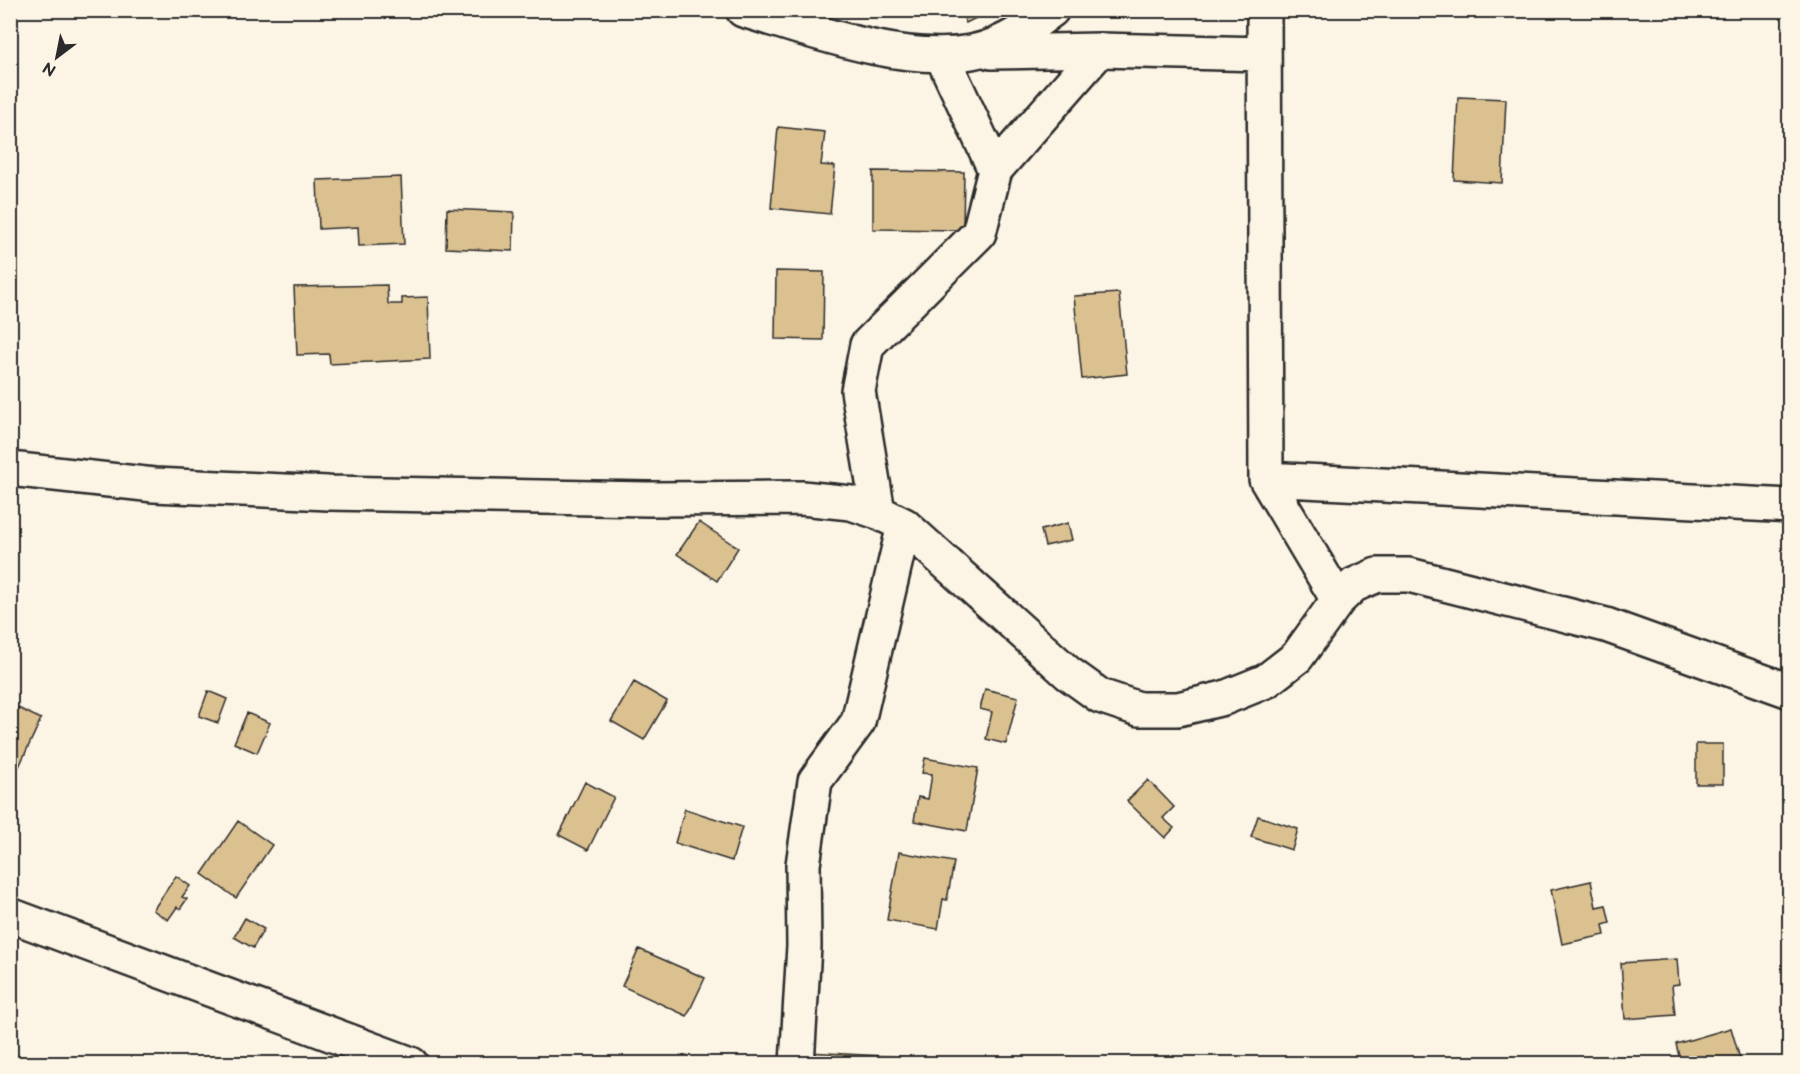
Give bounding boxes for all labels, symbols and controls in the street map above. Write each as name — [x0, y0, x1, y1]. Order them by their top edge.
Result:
north arrow — [27, 27, 87, 87]
text: N — [40, 57, 60, 80]

